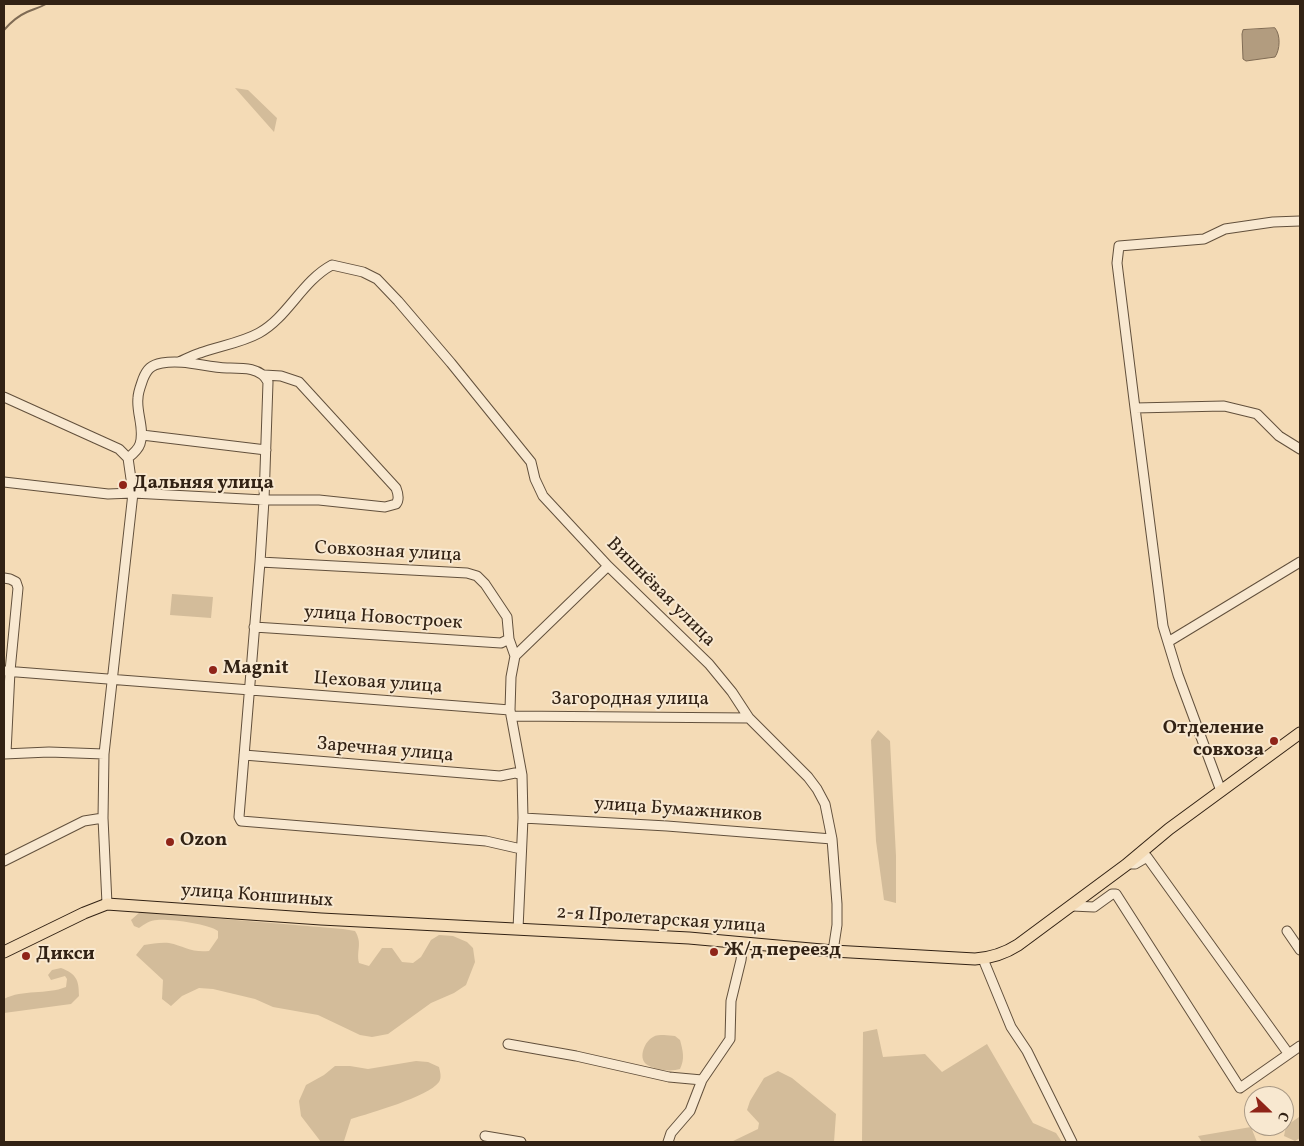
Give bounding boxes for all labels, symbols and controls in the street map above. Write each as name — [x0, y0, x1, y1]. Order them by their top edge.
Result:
place label: Дальняя улица — [133, 474, 274, 496]
marker: Дальняя улица — [117, 479, 129, 491]
street label: Вишнёвая улица — [601, 534, 719, 652]
street label: Совхозная улица — [314, 538, 462, 568]
street label: улица Новостроек — [303, 602, 463, 636]
place label: Magnit — [223, 659, 289, 681]
marker: Magnit — [207, 664, 219, 676]
street label: Цеховая улица — [313, 668, 443, 700]
street label: Загородная улица — [551, 690, 709, 712]
place label: Отделение совхоза — [1163, 719, 1264, 763]
street label: Заречная улица — [316, 734, 454, 768]
marker: Отделение совхоза — [1268, 735, 1280, 747]
street label: улица Бумажников — [593, 794, 763, 828]
place label: Ozon — [180, 831, 227, 853]
marker: Ozon — [164, 836, 176, 848]
street label: улица Коншиных — [180, 880, 334, 914]
street label: 2-я Пролетарская улица — [555, 902, 767, 940]
place label: Ж/д переезд — [724, 941, 841, 963]
place label: Дикси — [36, 945, 95, 967]
marker: Ж/д переезд — [708, 946, 720, 958]
marker: Дикси — [20, 950, 32, 962]
north arrow — [1244, 1086, 1294, 1136]
text: С — [1272, 1109, 1293, 1124]

